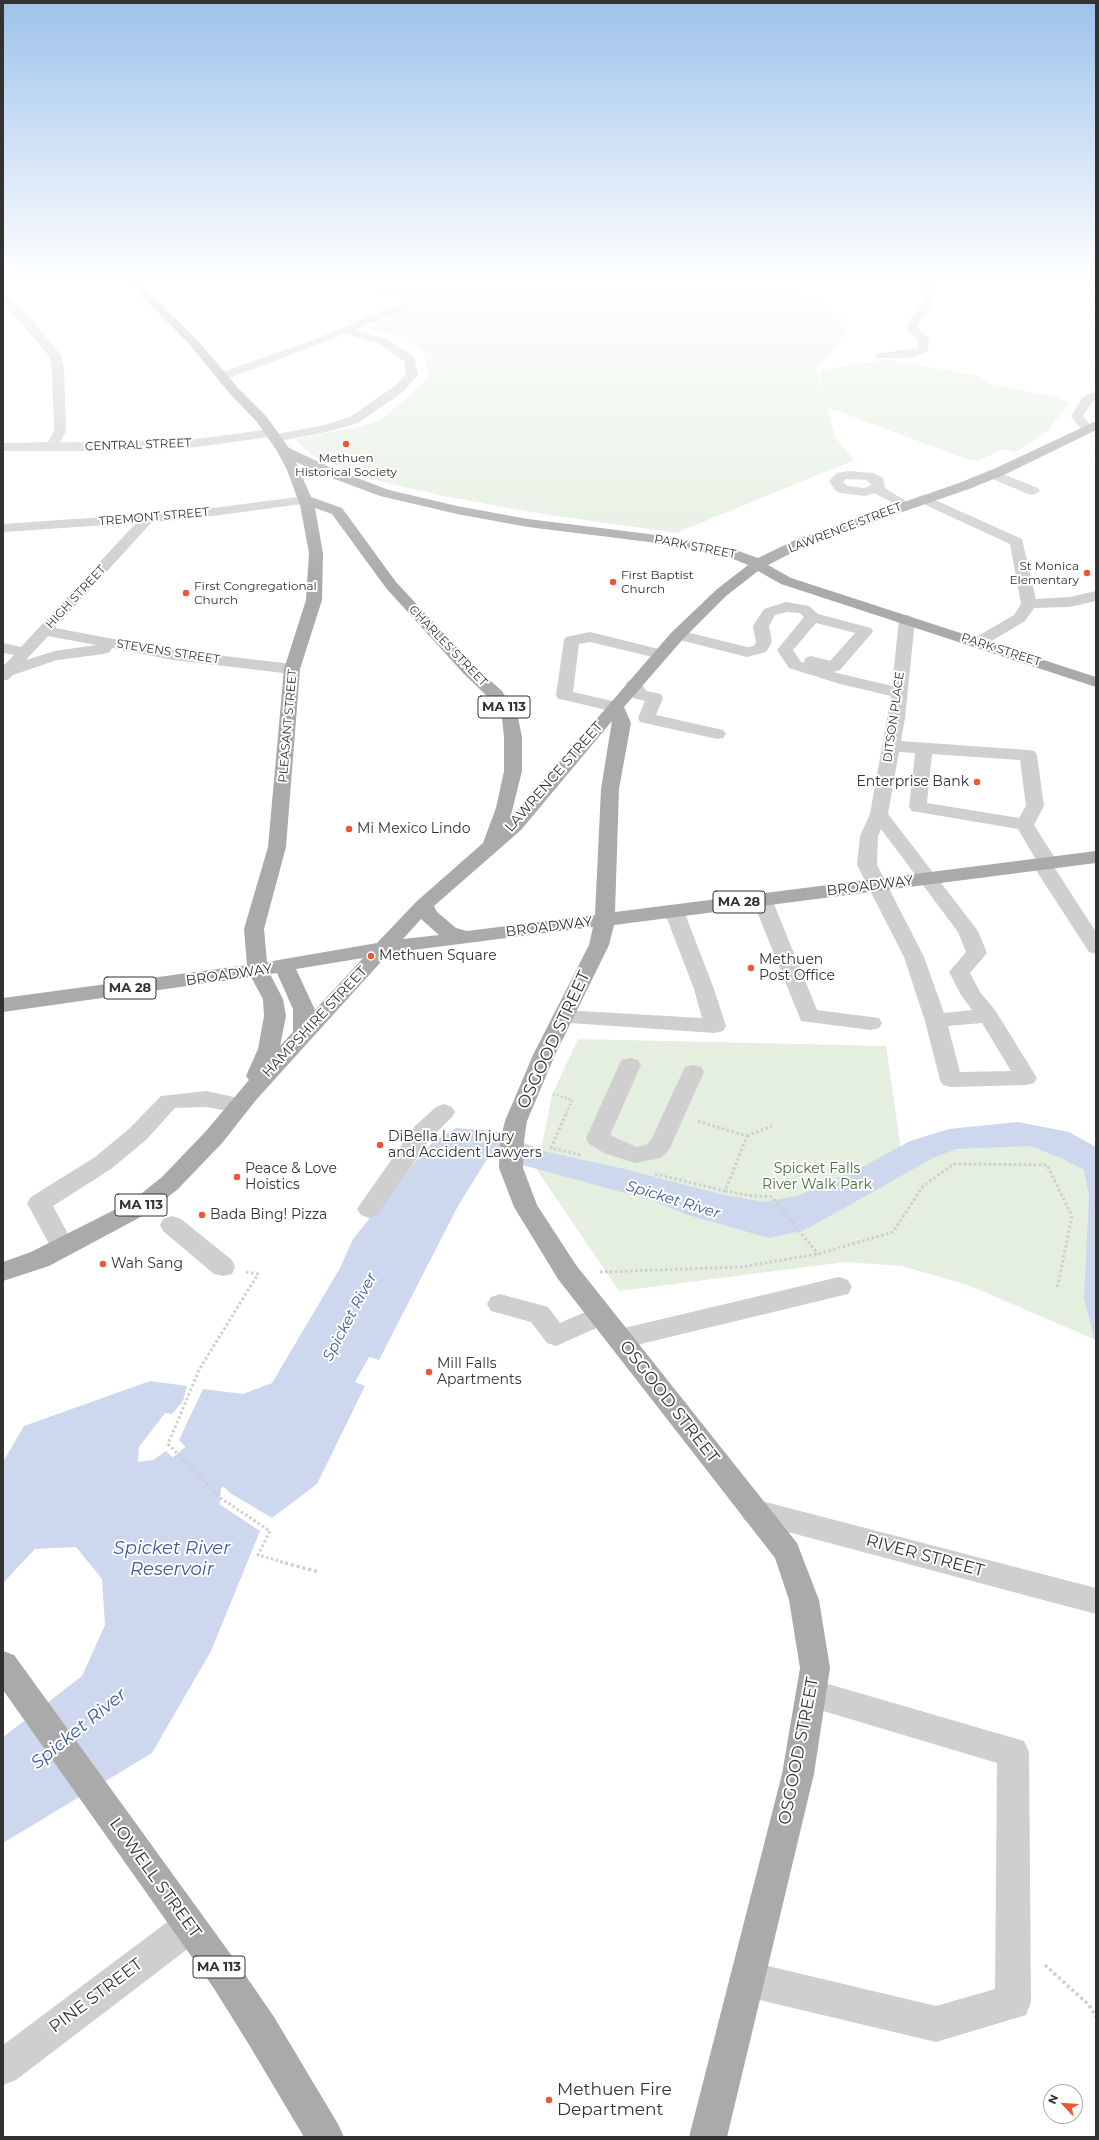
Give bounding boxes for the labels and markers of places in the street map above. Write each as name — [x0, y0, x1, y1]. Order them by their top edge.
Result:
marker: Methuen Historical Society — [341, 439, 351, 449]
place label: Methuen Historical Society — [295, 451, 397, 479]
place label: St Monica Elementary — [1009, 559, 1079, 587]
place label: First Baptist Church — [621, 568, 694, 596]
marker: St Monica Elementary — [1082, 568, 1092, 578]
marker: First Baptist Church — [608, 577, 618, 587]
place label: First Congregational Church — [194, 579, 317, 607]
marker: First Congregational Church — [181, 588, 191, 598]
place label: Enterprise Bank — [856, 774, 969, 790]
marker: Enterprise Bank — [972, 777, 982, 787]
place label: Mi Mexico Lindo — [357, 821, 471, 837]
marker: Mi Mexico Lindo — [344, 824, 354, 834]
place label: Methuen Square — [379, 948, 497, 964]
marker: Methuen Square — [366, 951, 376, 961]
place label: Methuen Post Office — [759, 952, 835, 984]
marker: Methuen Post Office — [746, 963, 756, 973]
place label: DiBella Law Injury and Accident Lawyers — [388, 1129, 542, 1162]
marker: DiBella Law Injury and Accident Lawyers — [375, 1140, 385, 1150]
place label: Peace & Love Hoistics — [245, 1161, 337, 1194]
marker: Peace & Love Hoistics — [232, 1172, 242, 1182]
place label: Bada Bing! Pizza — [210, 1207, 327, 1223]
marker: Bada Bing! Pizza — [197, 1210, 207, 1220]
place label: Wah Sang — [111, 1256, 183, 1272]
marker: Wah Sang — [98, 1259, 108, 1269]
place label: Mill Falls Apartments — [437, 1356, 522, 1388]
marker: Mill Falls Apartments — [424, 1367, 434, 1377]
place label: Methuen Fire Department — [557, 2080, 672, 2120]
marker: Methuen Fire Department — [544, 2095, 554, 2105]

